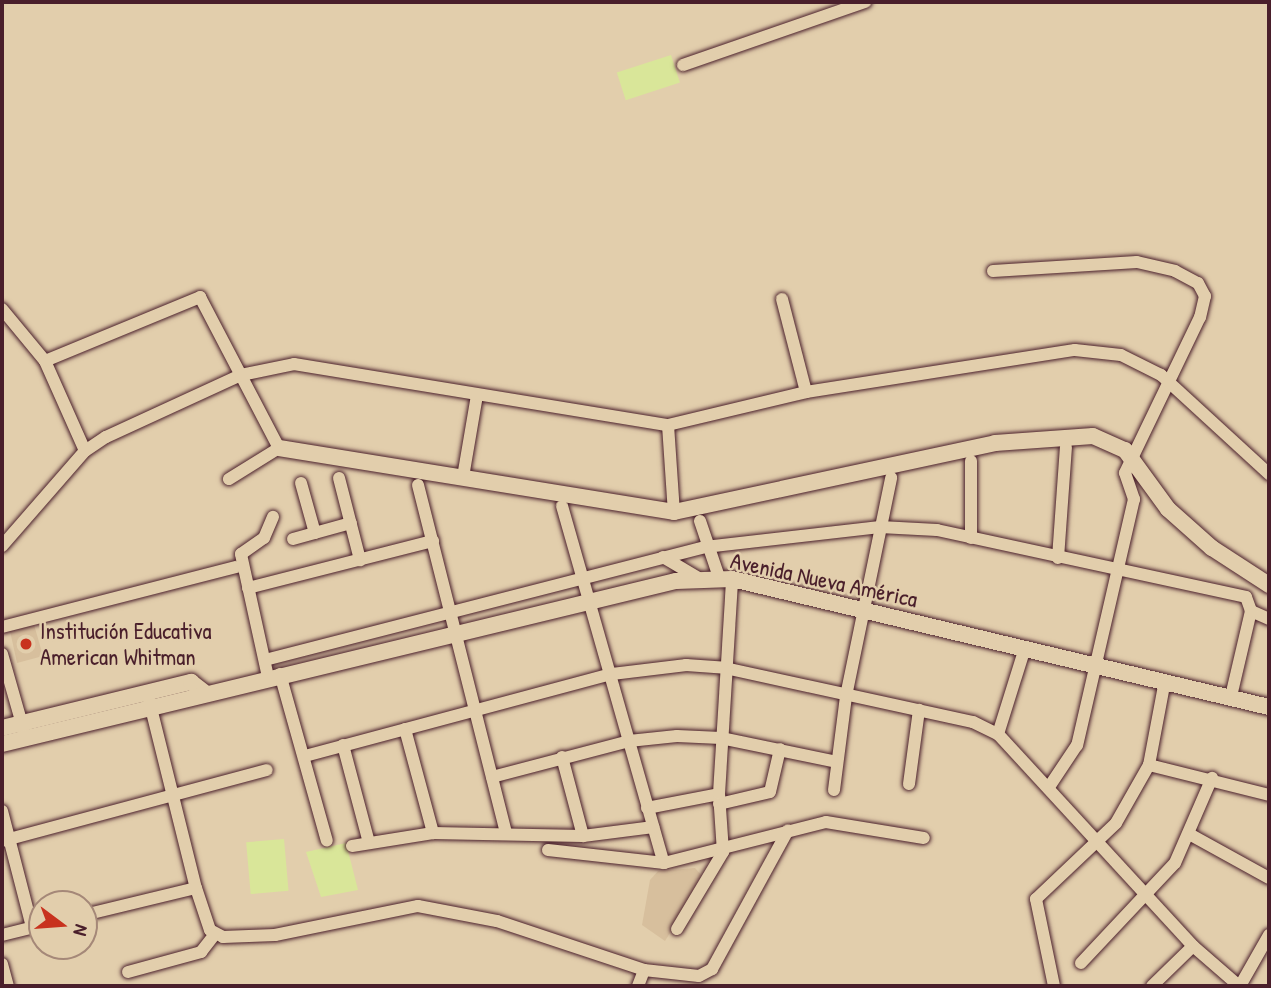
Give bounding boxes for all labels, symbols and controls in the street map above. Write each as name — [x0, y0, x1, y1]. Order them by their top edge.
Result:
street label: Avenida Nueva América — [728, 547, 920, 613]
place label: Institución Educativa American Whitman — [40, 617, 211, 671]
marker: Institución Educativa American Whitman — [18, 636, 34, 652]
north arrow — [28, 890, 98, 960]
text: N — [67, 922, 95, 939]

